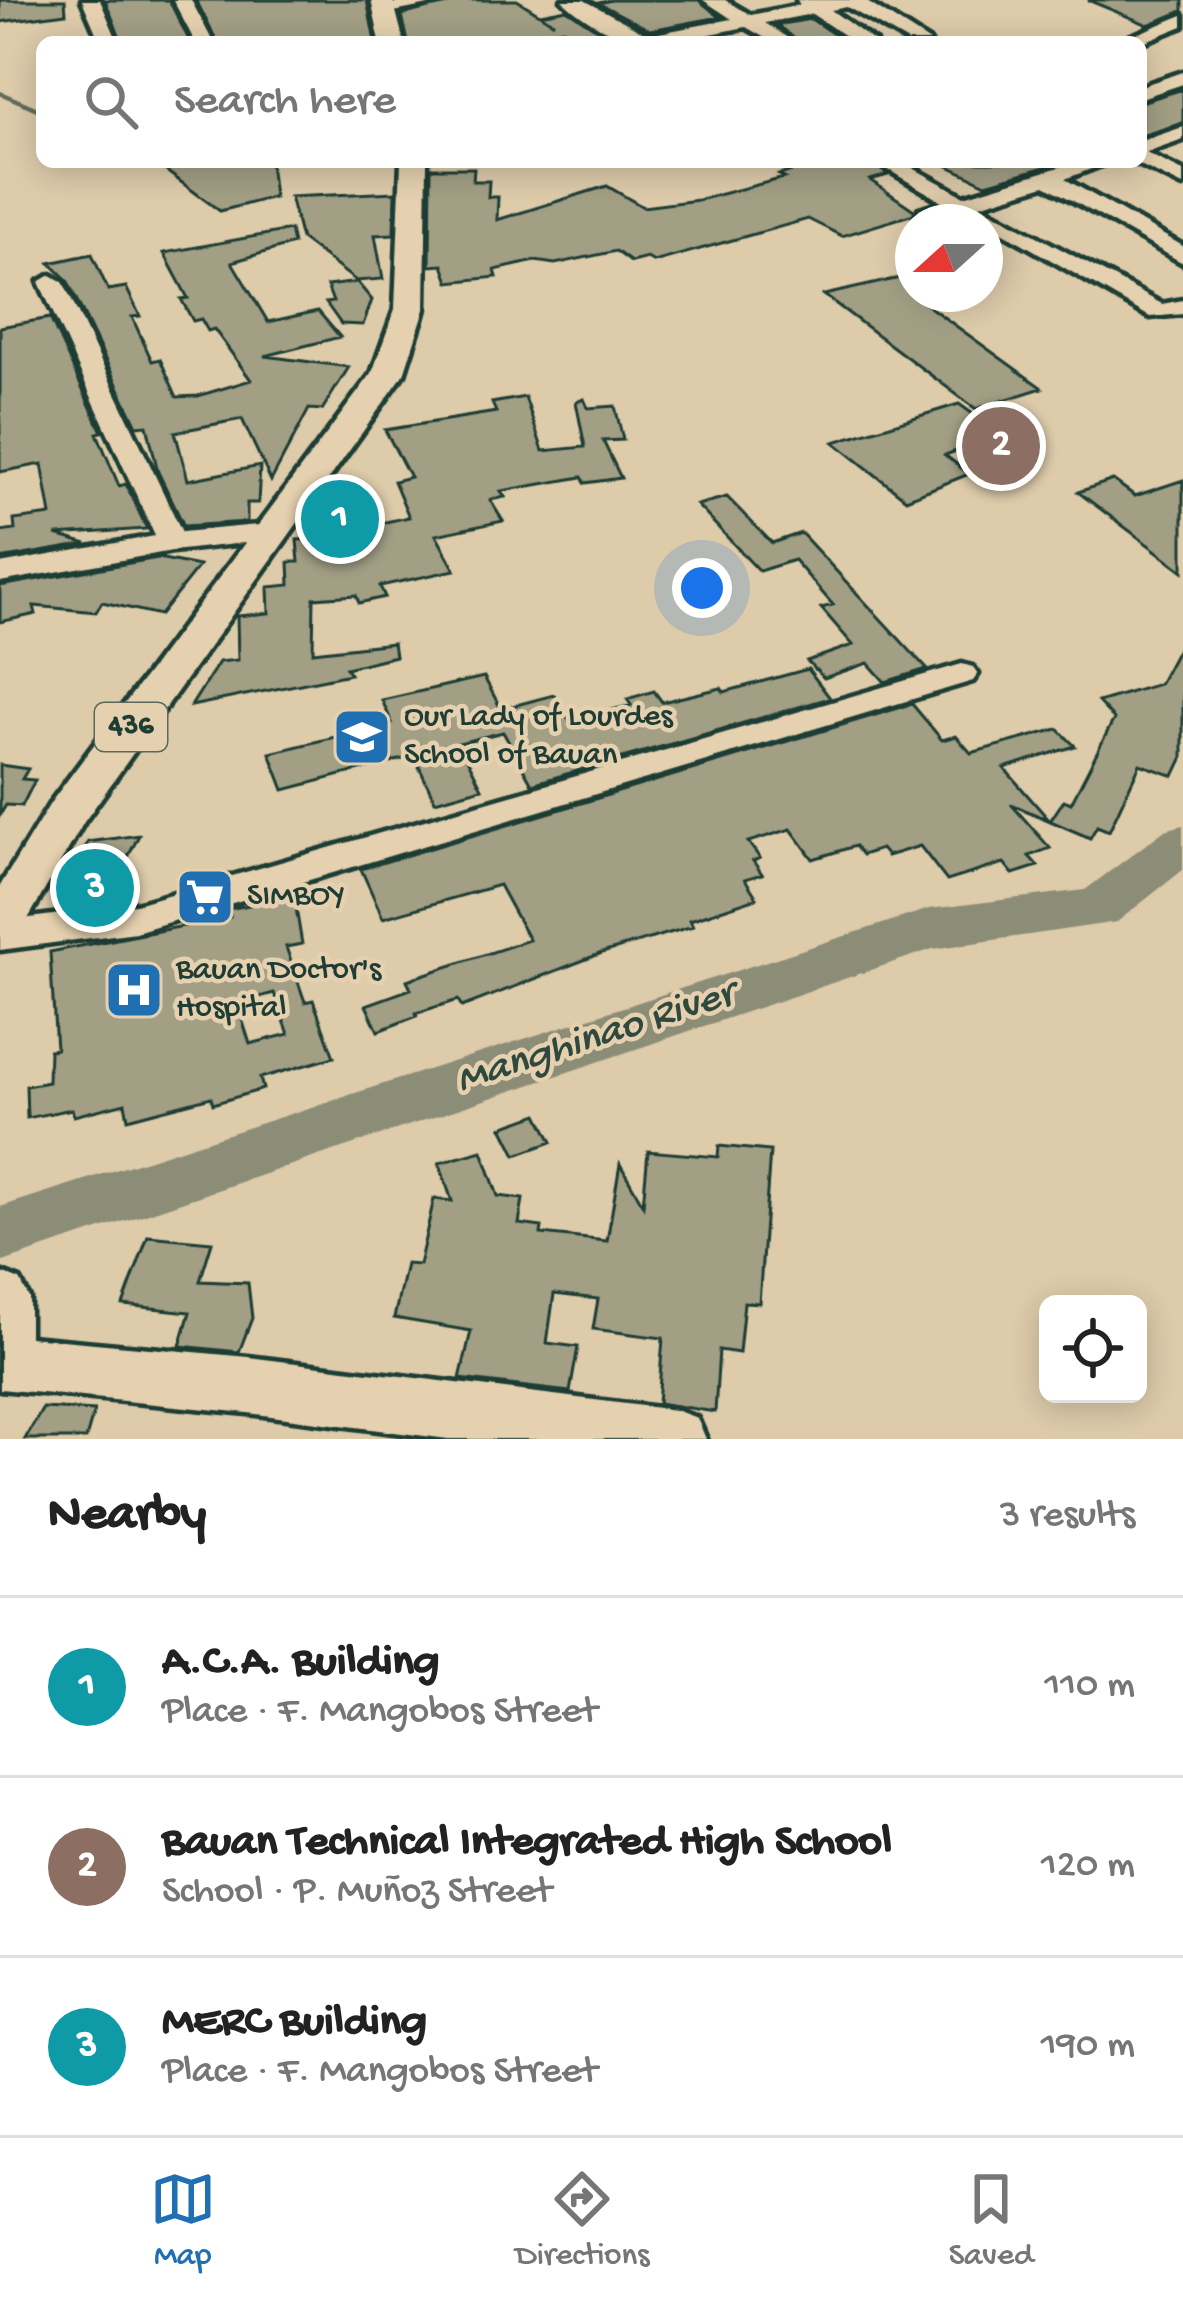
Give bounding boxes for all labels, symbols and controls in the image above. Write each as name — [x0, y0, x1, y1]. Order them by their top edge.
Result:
search box — [36, 36, 1147, 168]
icon: search — [78, 69, 144, 135]
text: Search here — [174, 76, 396, 129]
north arrow — [895, 204, 1003, 312]
pin: 2 — [962, 401, 1040, 491]
pin: 1 — [301, 474, 379, 564]
your location — [672, 558, 732, 618]
place label: Our Lady of Lourdes School of Bauan — [404, 699, 673, 775]
road number: 436 — [95, 703, 167, 751]
school or university icon: Our Lady of Lourdes School of Bauan — [331, 706, 393, 768]
pin: 3 — [56, 843, 134, 933]
supermarket icon: SIMBOY — [174, 866, 236, 928]
place label: SIMBOY — [247, 878, 345, 916]
place label: Bauan Doctor's Hospital — [175, 952, 382, 1028]
hospital icon: Bauan Doctor's Hospital — [103, 959, 165, 1021]
water label: Manghinao River — [451, 969, 749, 1107]
map controls — [1039, 1295, 1147, 1403]
button: locate — [1039, 1295, 1147, 1403]
text: Nearby — [48, 1487, 206, 1547]
text: 3 results — [1000, 1494, 1135, 1540]
text: A.C.A. Building — [162, 1637, 439, 1690]
text: 1 — [79, 1664, 95, 1710]
text: 110 m — [1044, 1664, 1135, 1710]
text: Place · F. Mangobos Street — [162, 1690, 597, 1736]
text: Bauan Technical Integrated High School — [162, 1817, 892, 1870]
text: 2 — [77, 1844, 97, 1890]
text: 120 m — [1041, 1844, 1135, 1890]
text: School · P. Muñoz Street — [162, 1870, 552, 1916]
text: MERC Building — [162, 1997, 427, 2050]
text: 3 — [77, 2024, 97, 2070]
text: 190 m — [1041, 2024, 1135, 2070]
text: Place · F. Mangobos Street — [162, 2050, 597, 2096]
tab: Map — [150, 2166, 216, 2276]
tab: Directions — [515, 2166, 649, 2276]
tab: Saved — [949, 2166, 1033, 2276]

